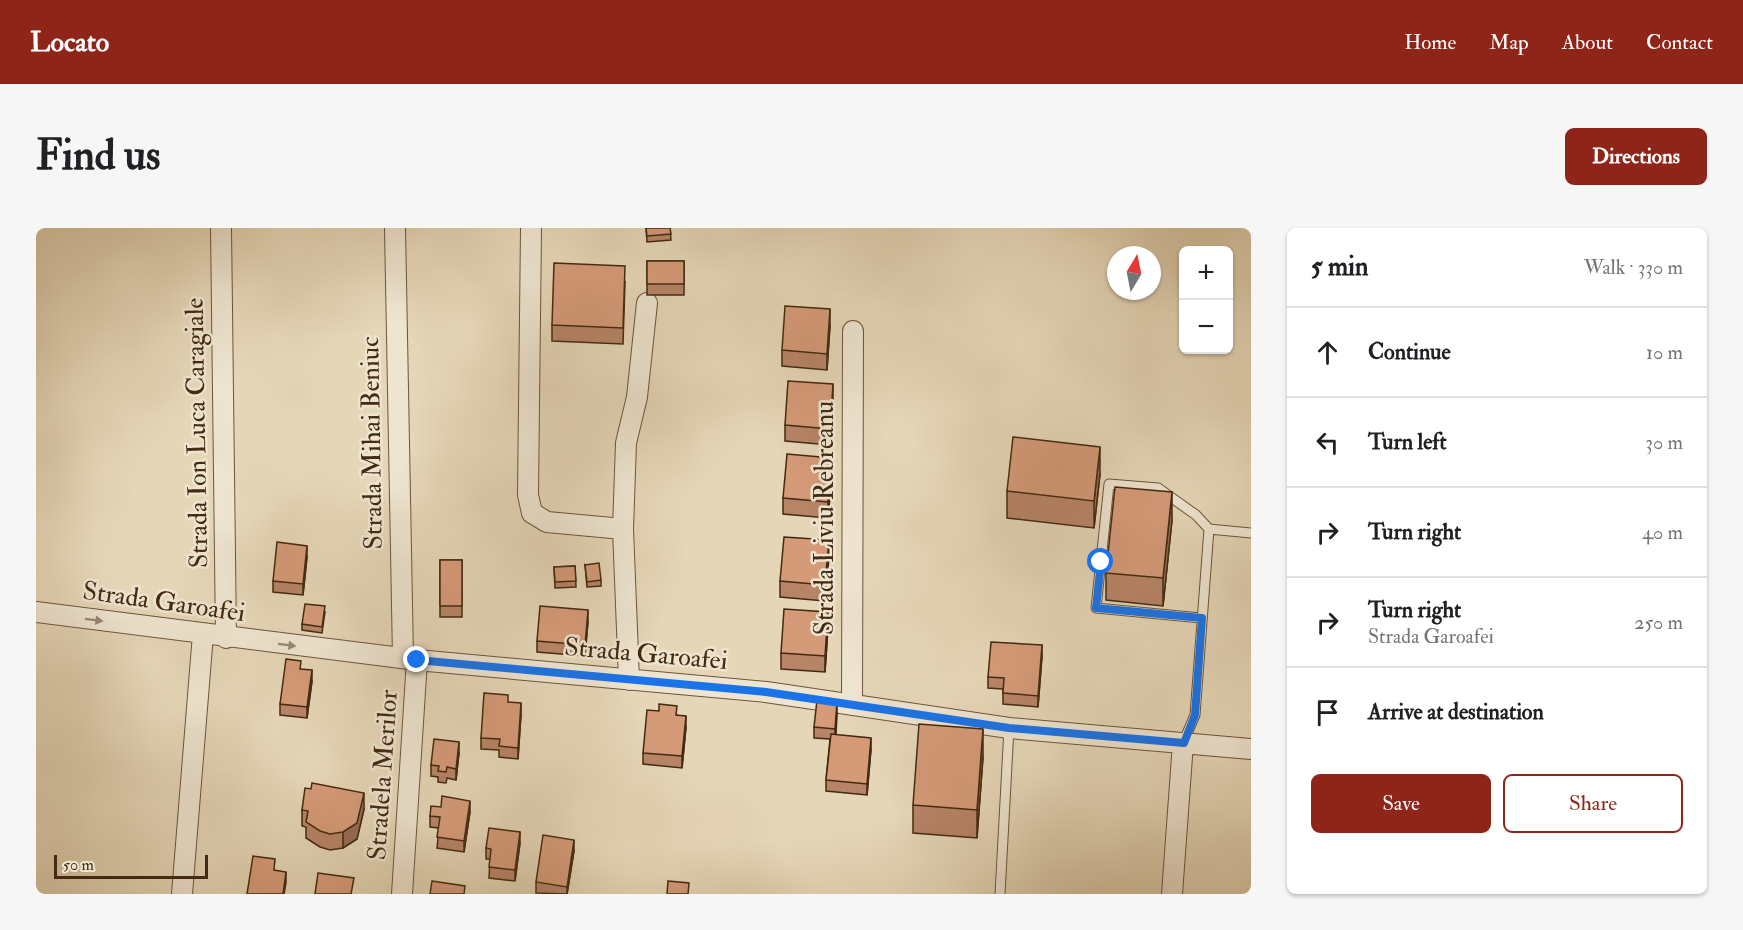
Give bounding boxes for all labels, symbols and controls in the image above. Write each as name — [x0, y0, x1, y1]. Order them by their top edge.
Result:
text: Locato — [30, 25, 109, 60]
text: Home — [1404, 29, 1456, 56]
text: Map — [1489, 29, 1529, 56]
text: About — [1562, 29, 1613, 56]
text: Contact — [1646, 29, 1713, 56]
button: Directions — [1565, 128, 1707, 185]
text: Find us — [36, 130, 160, 182]
north arrow — [1107, 246, 1161, 300]
map controls — [1179, 246, 1233, 354]
button: + — [1179, 246, 1233, 300]
text: 5 min — [1311, 251, 1368, 283]
text: Walk · 330 m — [1584, 255, 1683, 280]
street label: Strada Ion Luca Caragiale — [179, 297, 215, 569]
button: − — [1179, 300, 1233, 354]
street label: Strada Mihai Beniuc — [354, 336, 390, 550]
icon: ahead — [1311, 336, 1344, 369]
text: Continue — [1368, 338, 1451, 366]
text: 10 m — [1646, 340, 1683, 365]
street label: Strada Liviu Rebreanu — [809, 401, 841, 635]
icon: left — [1311, 426, 1344, 459]
text: Turn left — [1368, 428, 1447, 456]
text: 30 m — [1645, 430, 1683, 455]
icon: right — [1311, 516, 1344, 549]
text: Turn right — [1368, 518, 1461, 546]
text: 40 m — [1642, 520, 1683, 545]
route start — [1087, 548, 1113, 574]
street label: Strada Garoafei — [81, 575, 247, 629]
text: Turn right — [1368, 596, 1461, 624]
icon: right — [1311, 606, 1344, 639]
text: 250 m — [1634, 610, 1683, 635]
one-way arrow — [85, 615, 104, 624]
text: Strada Garoafei — [1368, 624, 1494, 649]
street label: Strada Garoafei — [563, 631, 729, 677]
one-way arrow — [278, 640, 297, 650]
route end — [403, 646, 429, 672]
street label: Stradela Merilor — [361, 688, 405, 861]
icon: arrive — [1311, 696, 1344, 729]
text: Arrive at destination — [1368, 698, 1544, 726]
button: Save — [1311, 774, 1491, 833]
button: Share — [1503, 774, 1683, 833]
scale bar — [54, 852, 208, 880]
text: 50 m — [63, 855, 94, 875]

